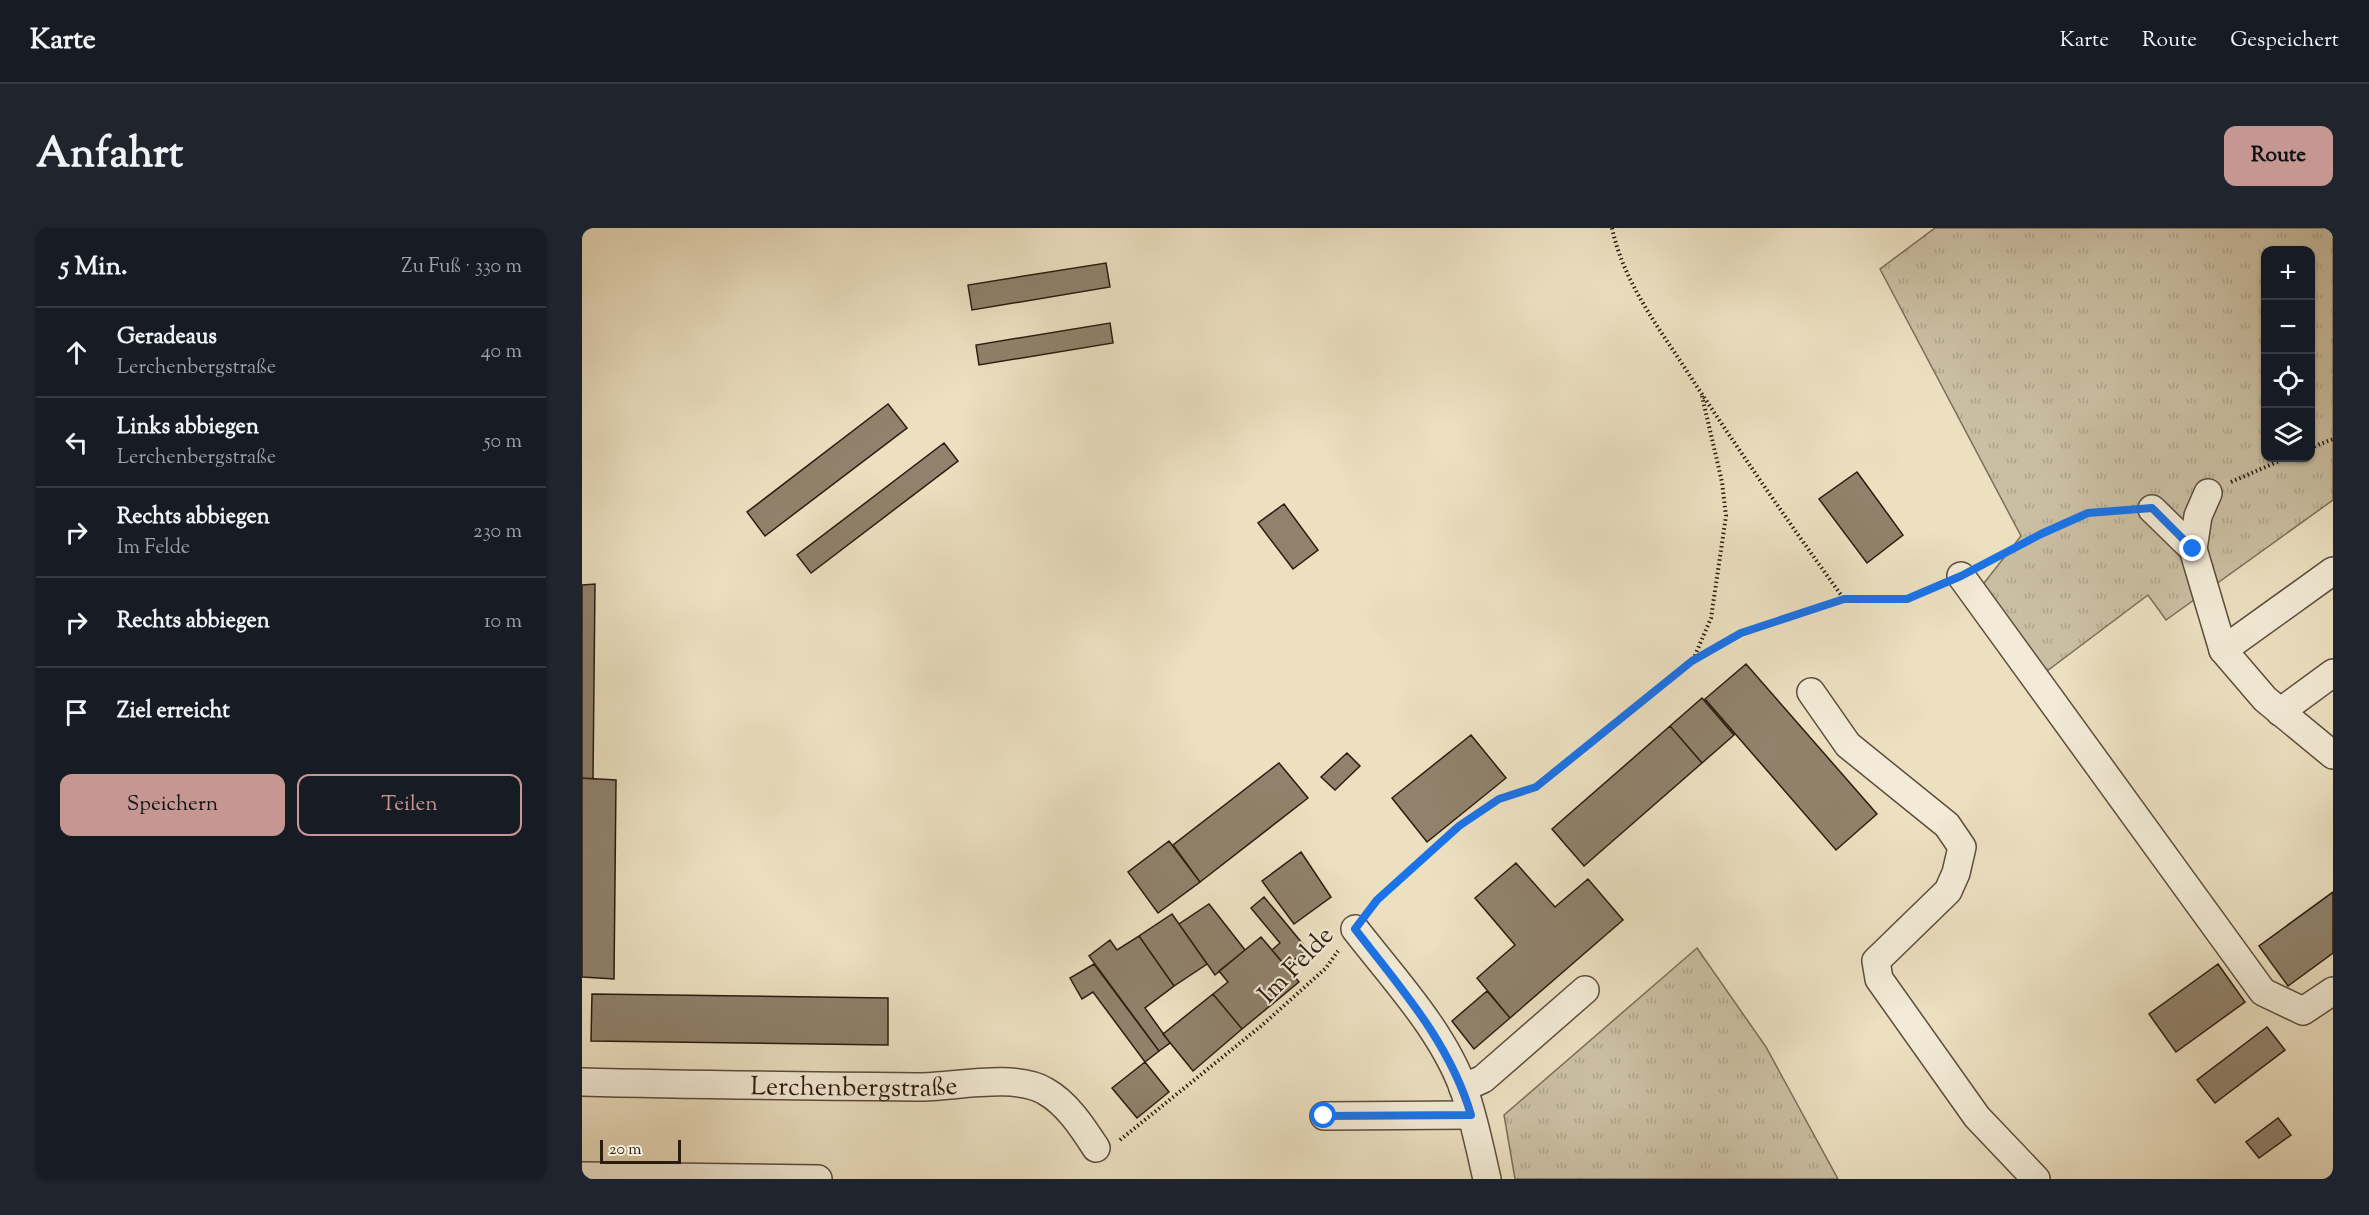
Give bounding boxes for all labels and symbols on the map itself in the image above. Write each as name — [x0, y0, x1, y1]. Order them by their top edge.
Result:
route end — [2179, 535, 2205, 561]
street label: Im Felde — [1250, 919, 1343, 1013]
street label: Lerchenbergstraße — [750, 1068, 959, 1108]
route start — [1310, 1102, 1336, 1128]
scale bar — [600, 1137, 681, 1164]

